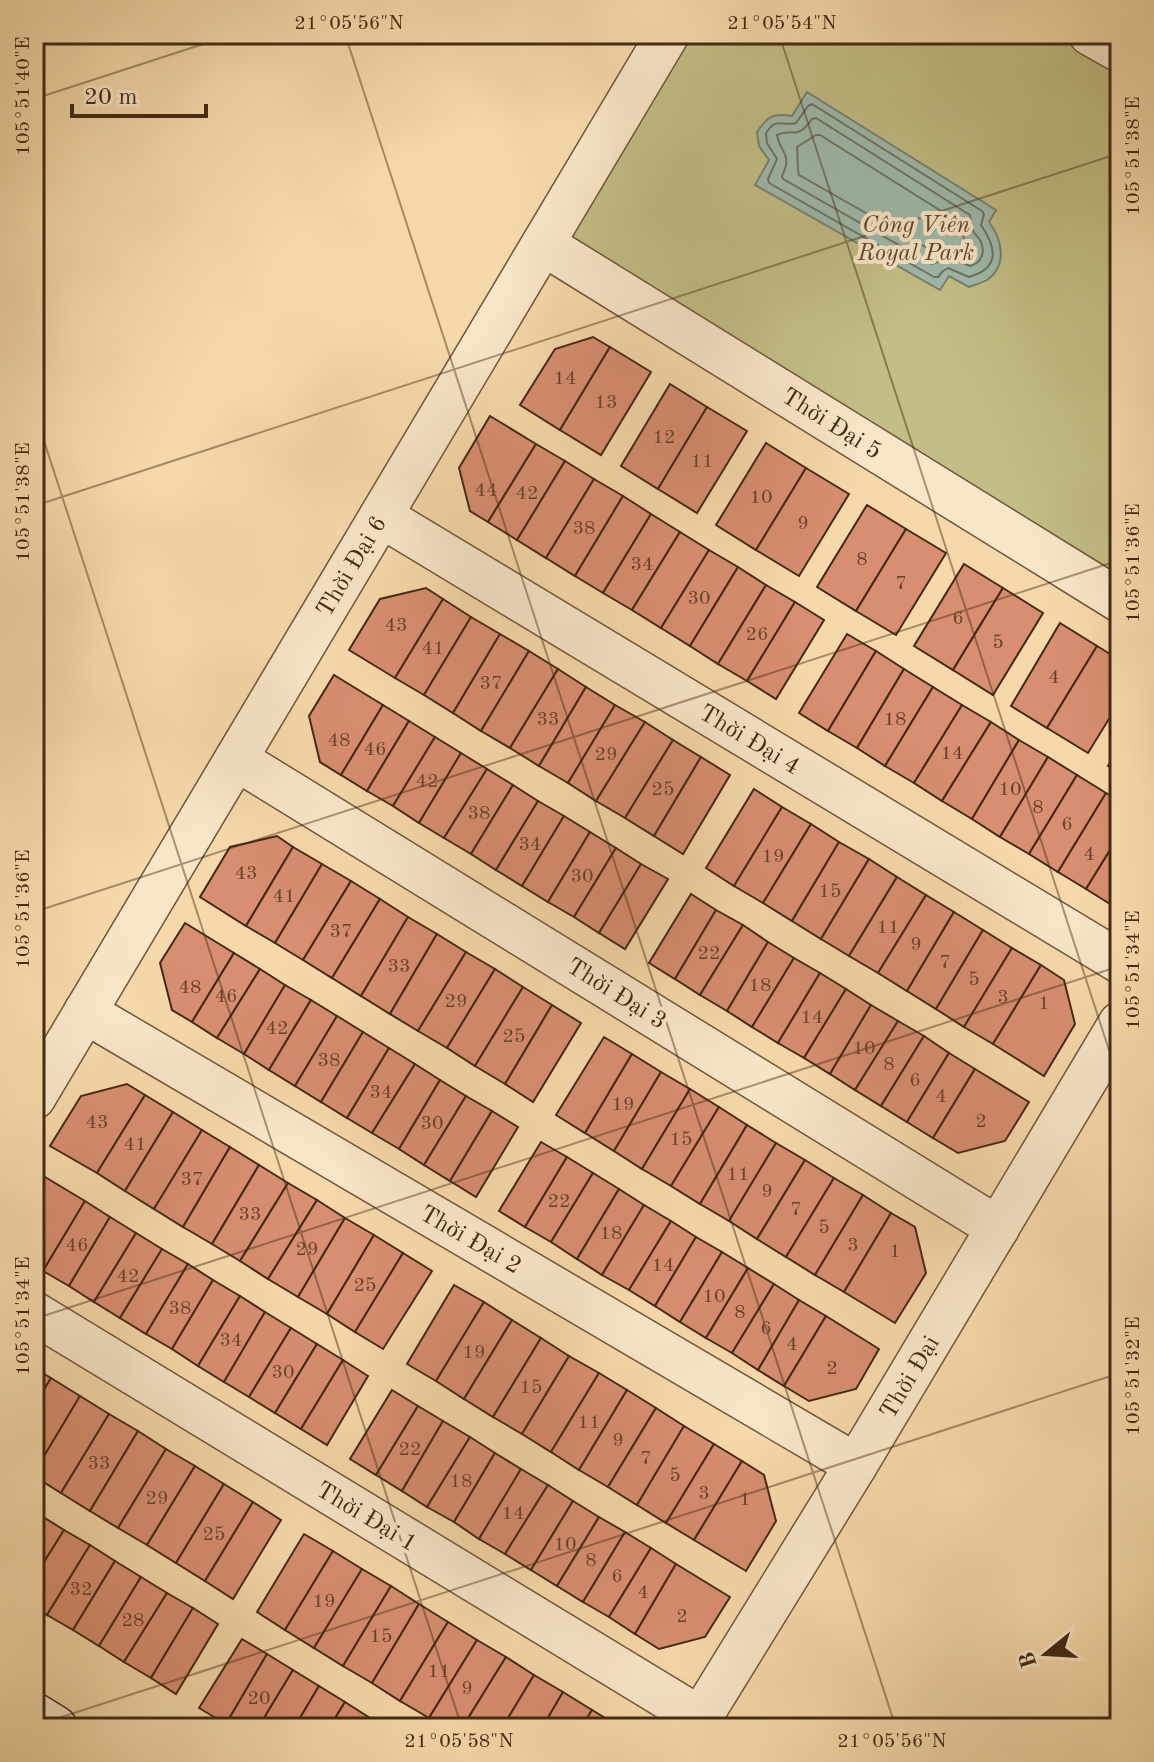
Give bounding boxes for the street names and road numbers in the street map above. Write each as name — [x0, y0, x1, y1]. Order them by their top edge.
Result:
street label: Thời Đại 5 — [777, 385, 885, 465]
street label: Thời Đại 6 — [313, 513, 392, 622]
street label: Thời Đại 4 — [694, 701, 803, 780]
street label: Thời Đại 3 — [562, 955, 670, 1035]
street label: Thời Đại 2 — [415, 1202, 525, 1279]
street label: Thời Đại — [877, 1332, 945, 1424]
street label: Thời Đại 1 — [311, 1478, 420, 1557]

